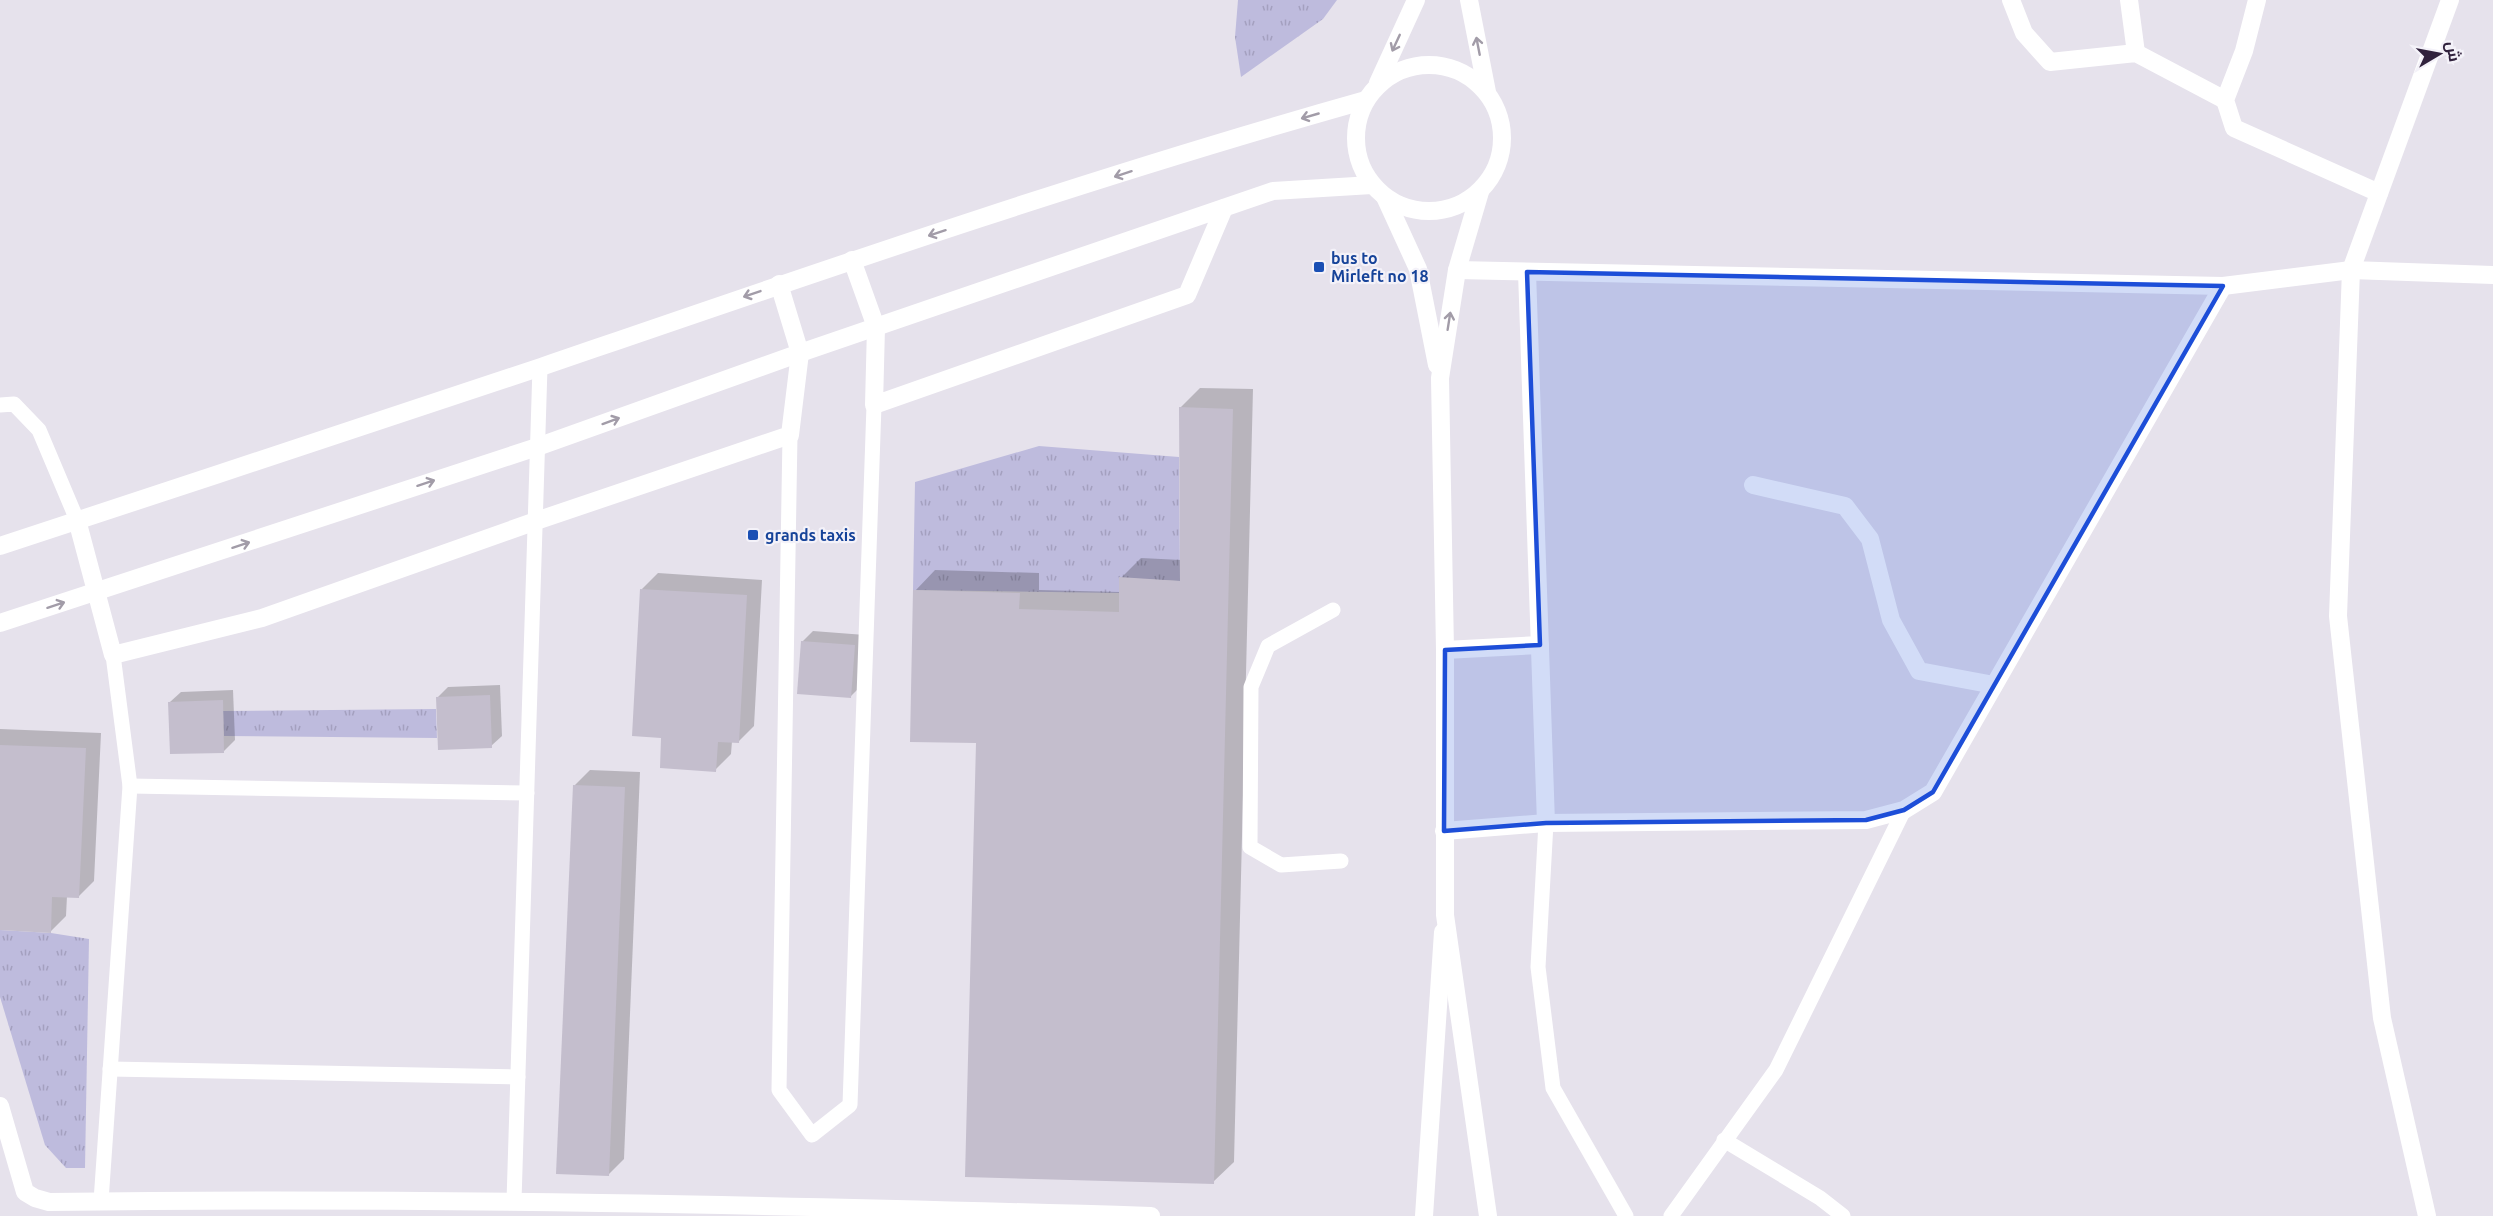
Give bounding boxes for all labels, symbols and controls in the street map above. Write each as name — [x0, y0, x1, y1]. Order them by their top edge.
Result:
north arrow — [2409, 24, 2469, 84]
one-way arrow — [1390, 33, 1402, 51]
one-way arrow — [1472, 36, 1483, 56]
text: ش — [2442, 40, 2464, 63]
one-way arrow — [1300, 111, 1319, 122]
one-way arrow — [1114, 169, 1133, 180]
one-way arrow — [928, 228, 947, 239]
place label: bus to Mirleft no 18 — [1331, 249, 1428, 285]
marker: bus to Mirleft no 18 — [1312, 260, 1326, 274]
one-way arrow — [743, 289, 762, 300]
one-way arrow — [1444, 311, 1455, 331]
one-way arrow — [601, 414, 620, 425]
one-way arrow — [416, 477, 435, 488]
place label: grands taxis — [765, 526, 856, 544]
marker: grands taxis — [746, 528, 760, 542]
one-way arrow — [231, 538, 250, 549]
one-way arrow — [46, 599, 65, 610]

